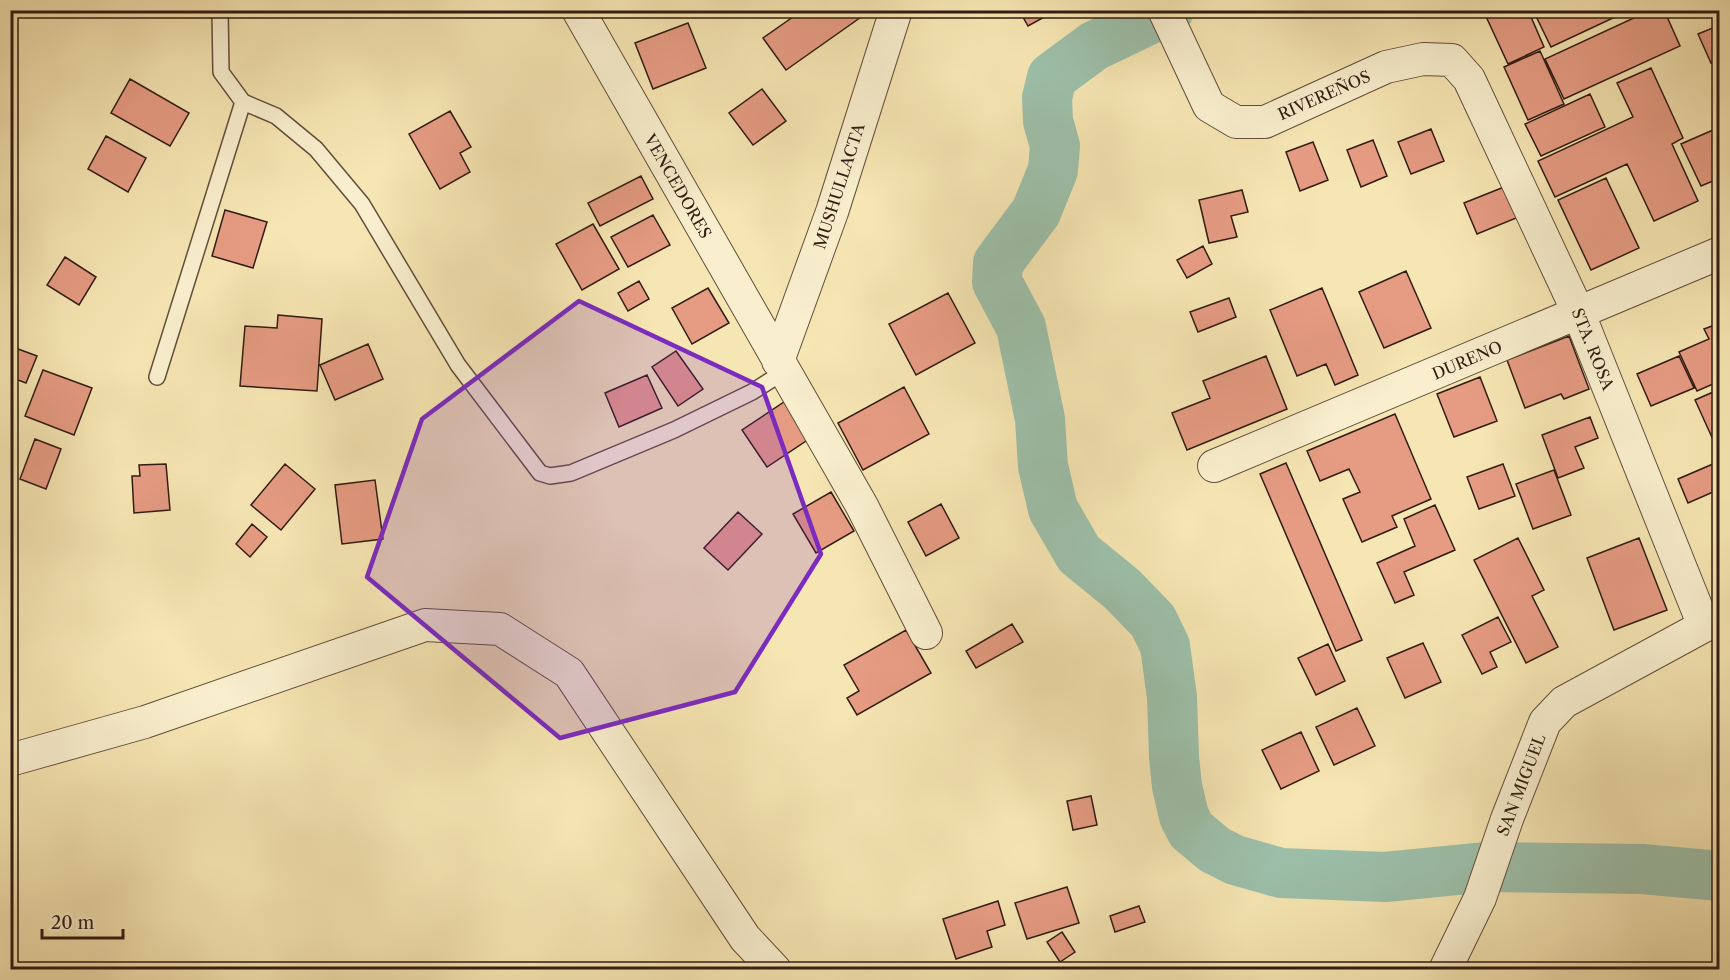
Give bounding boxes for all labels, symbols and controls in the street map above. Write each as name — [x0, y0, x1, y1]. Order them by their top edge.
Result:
street label: RIVEREÑOS — [1274, 65, 1373, 124]
street label: MUSHULLACTA — [809, 119, 869, 252]
street label: VENCEDORES — [639, 129, 716, 242]
street label: STA. ROSA — [1567, 305, 1619, 394]
street label: DURENO — [1429, 336, 1505, 384]
street label: SAN MIGUEL — [1492, 731, 1550, 839]
scale bar — [42, 902, 123, 940]
text: 20 m — [51, 912, 95, 934]

